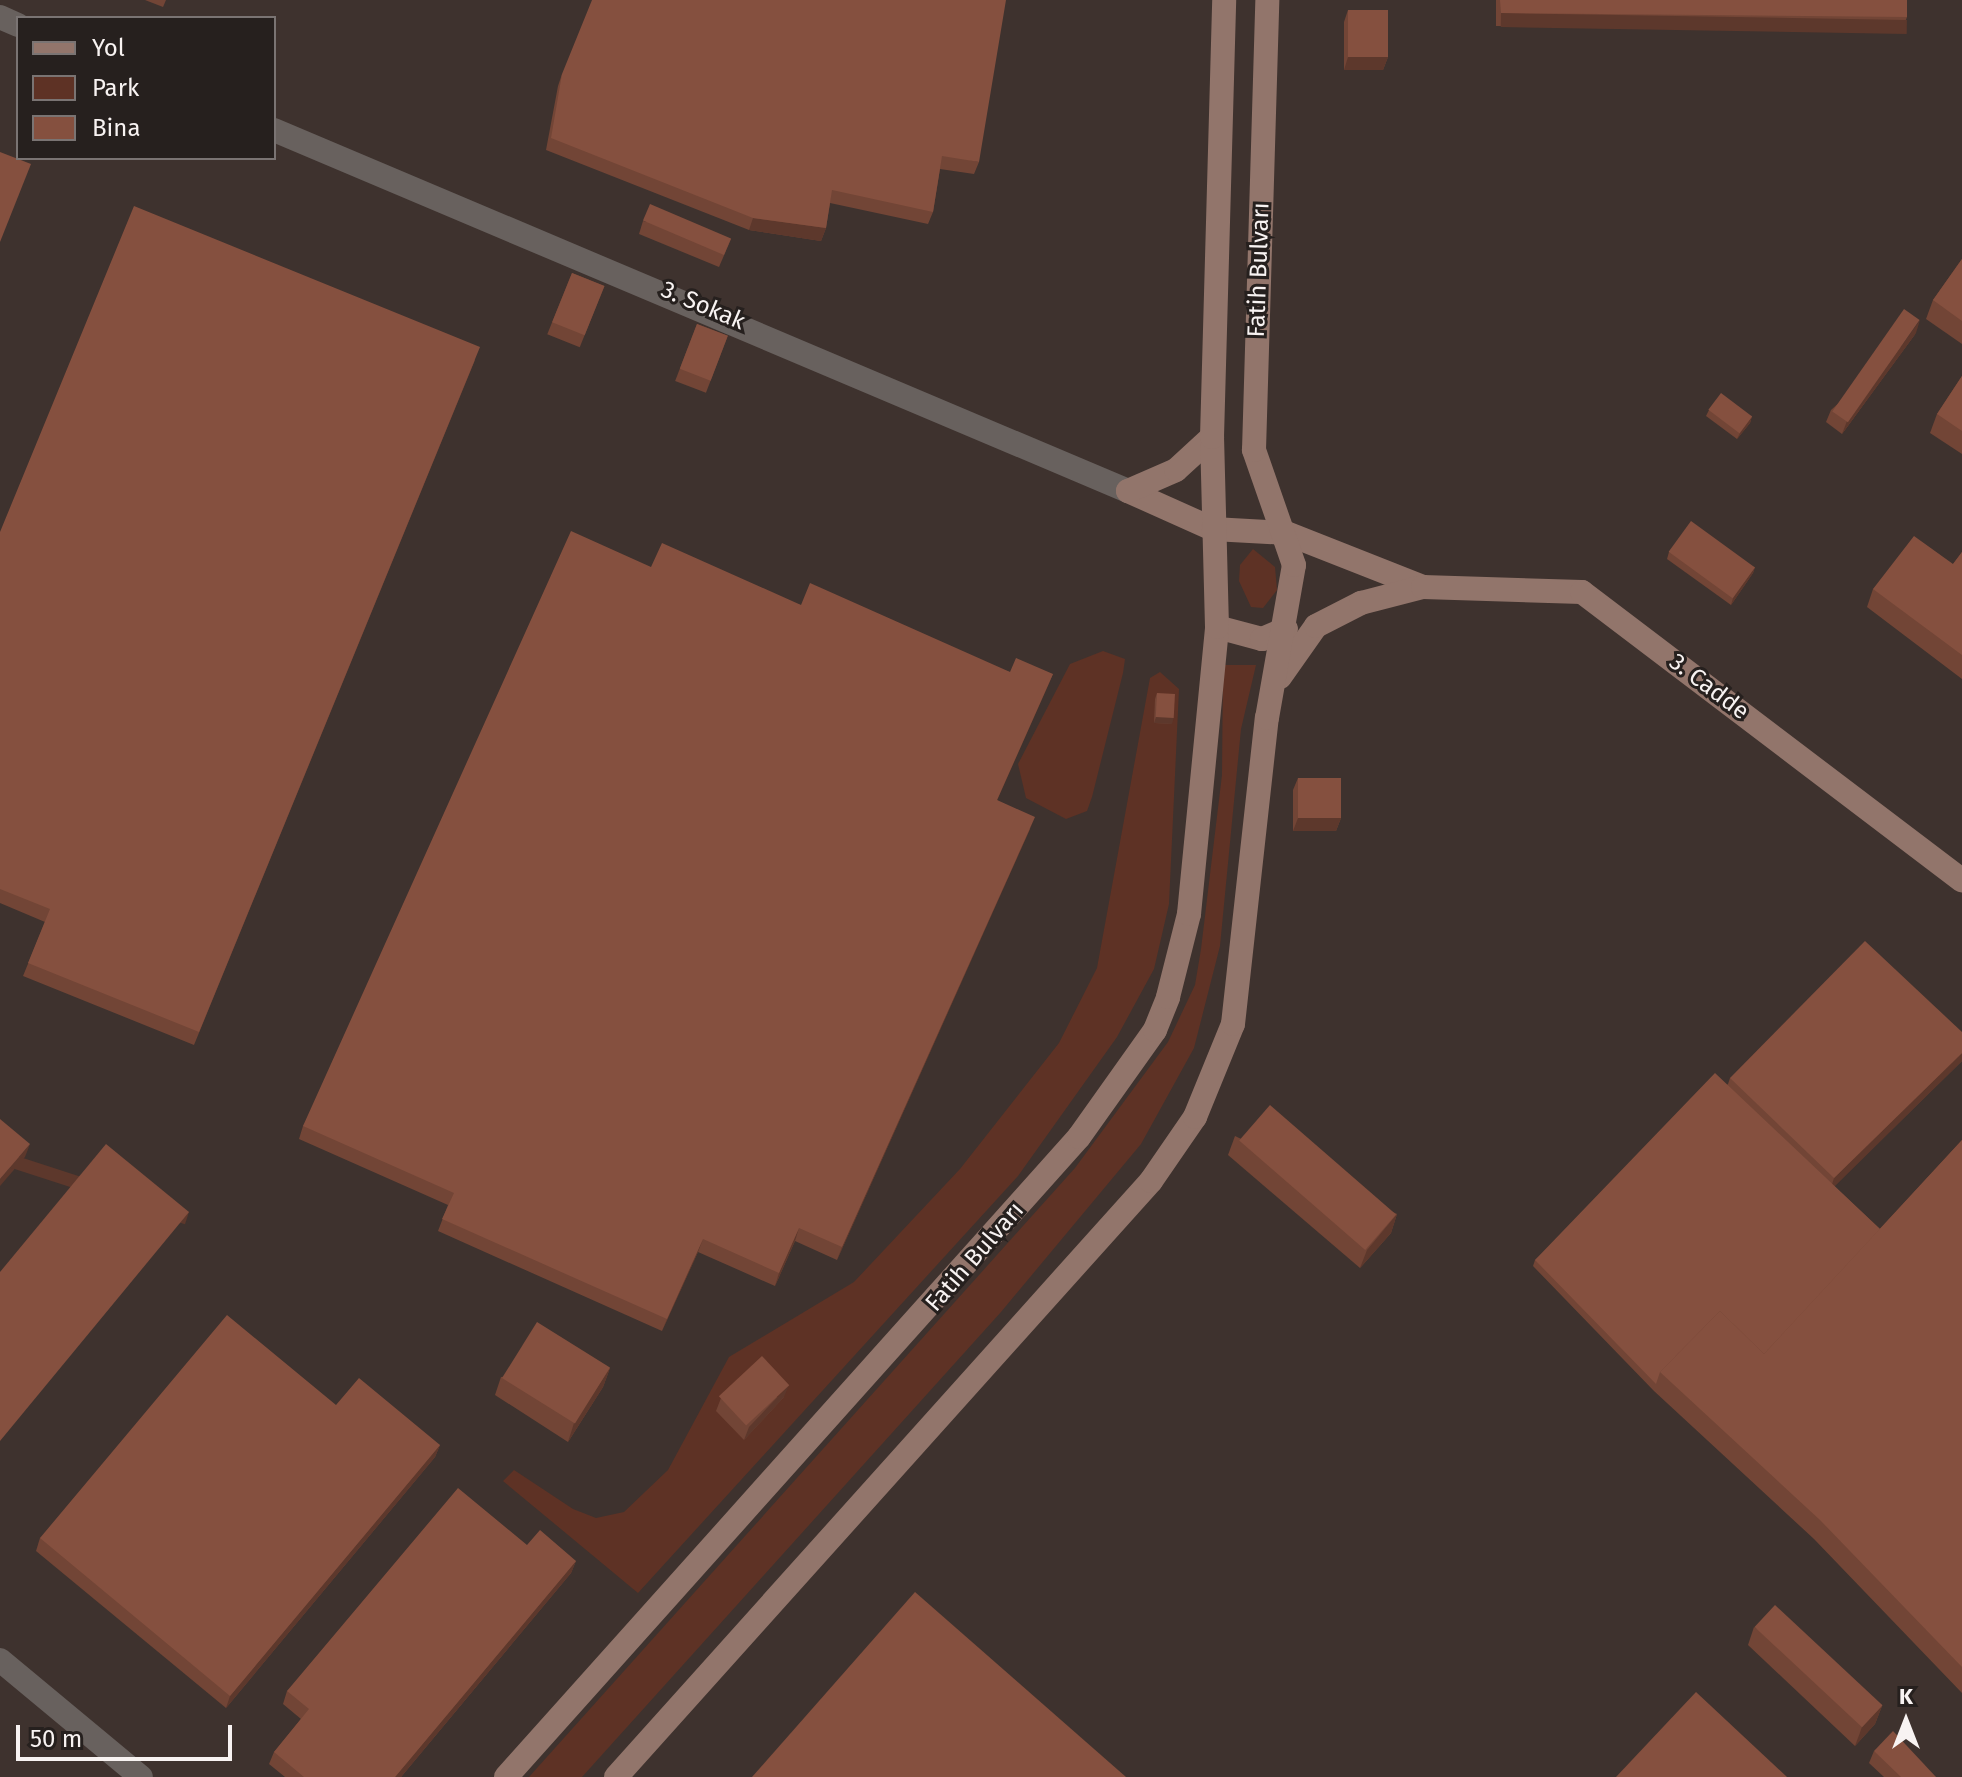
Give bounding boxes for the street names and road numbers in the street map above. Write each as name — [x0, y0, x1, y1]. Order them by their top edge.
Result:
street label: Fatih Bulvarı — [1242, 202, 1276, 338]
street label: 3. Sokak — [657, 275, 749, 337]
street label: 3. Cadde — [1664, 648, 1754, 726]
street label: Fatih Bulvarı — [920, 1197, 1030, 1317]

